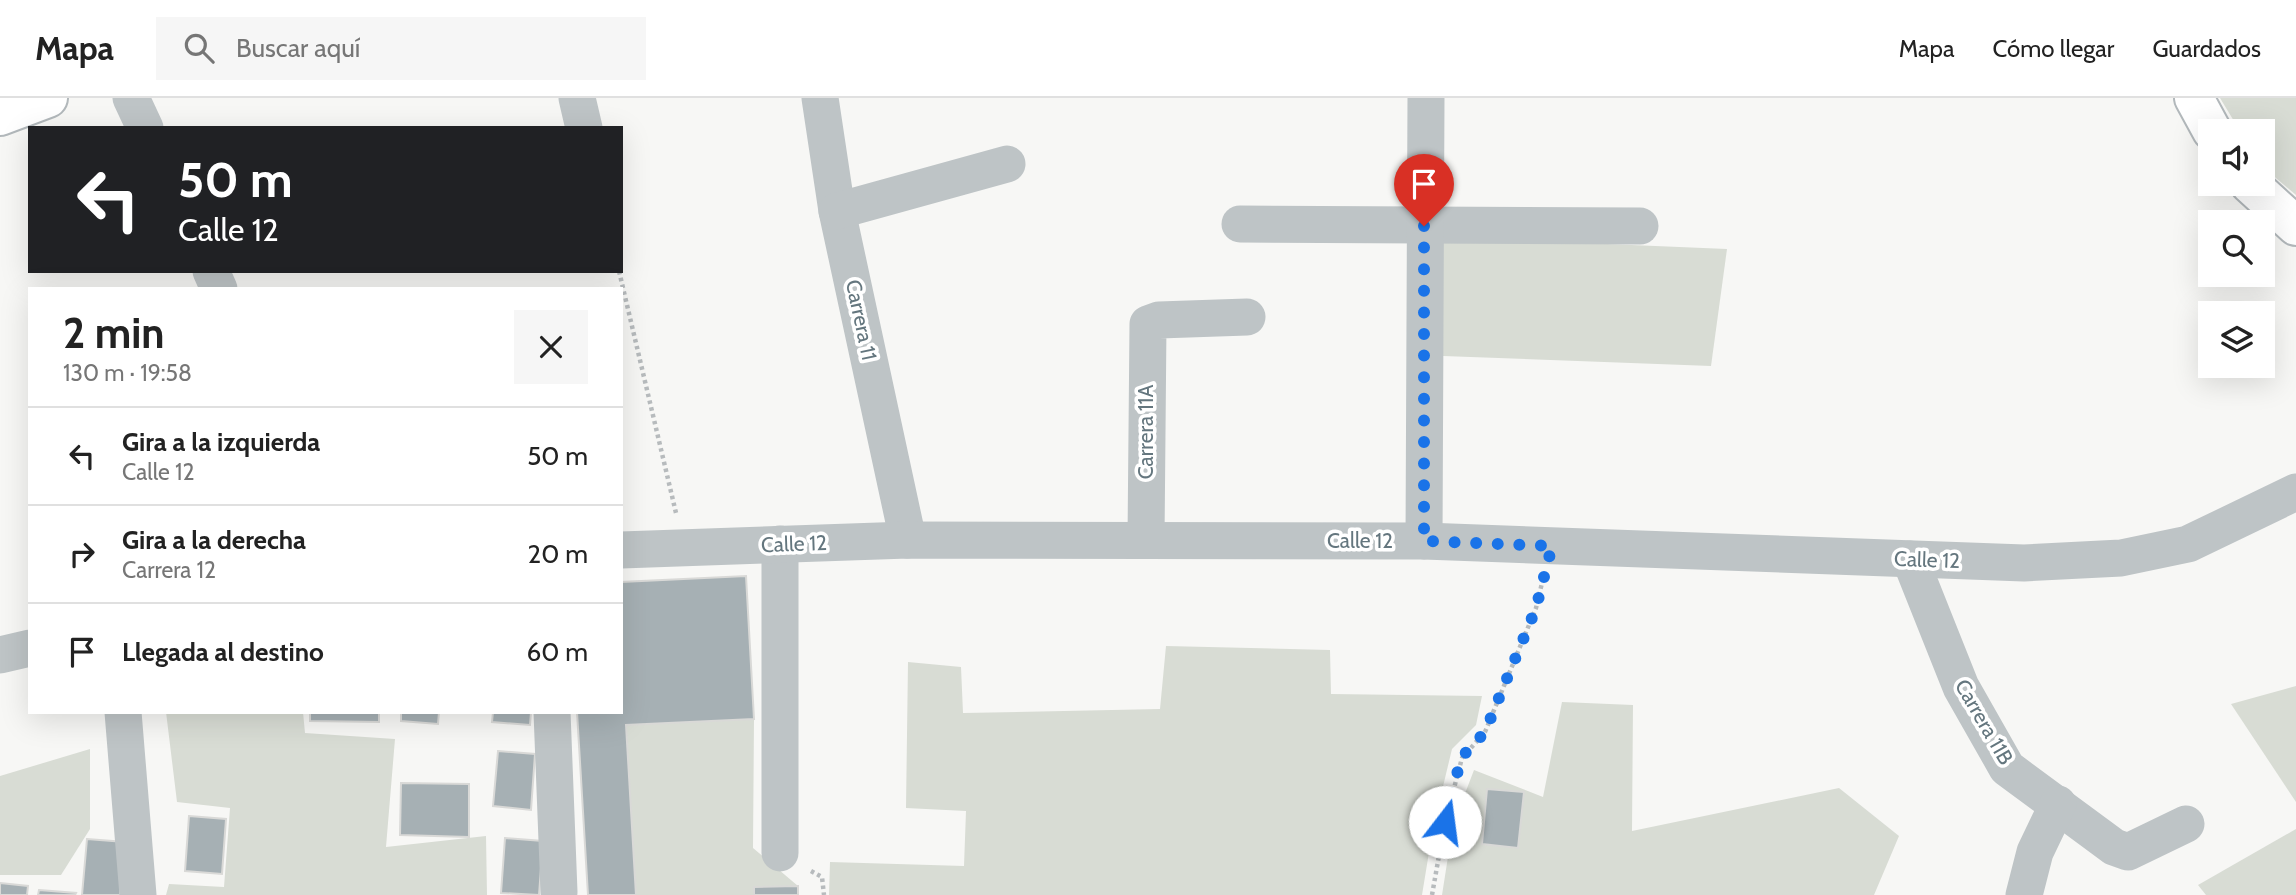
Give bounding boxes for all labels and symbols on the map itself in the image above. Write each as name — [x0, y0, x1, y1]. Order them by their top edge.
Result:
pin — [1394, 154, 1454, 226]
street label: Carrera 11 — [841, 277, 882, 362]
street label: Carrera 11A — [1133, 385, 1158, 479]
street label: Calle 12 — [1327, 528, 1393, 553]
street label: Calle 12 — [760, 530, 827, 557]
street label: Calle 12 — [1894, 546, 1961, 573]
street label: Carrera 11B — [1950, 675, 2019, 769]
position arrow — [1408, 785, 1482, 859]

